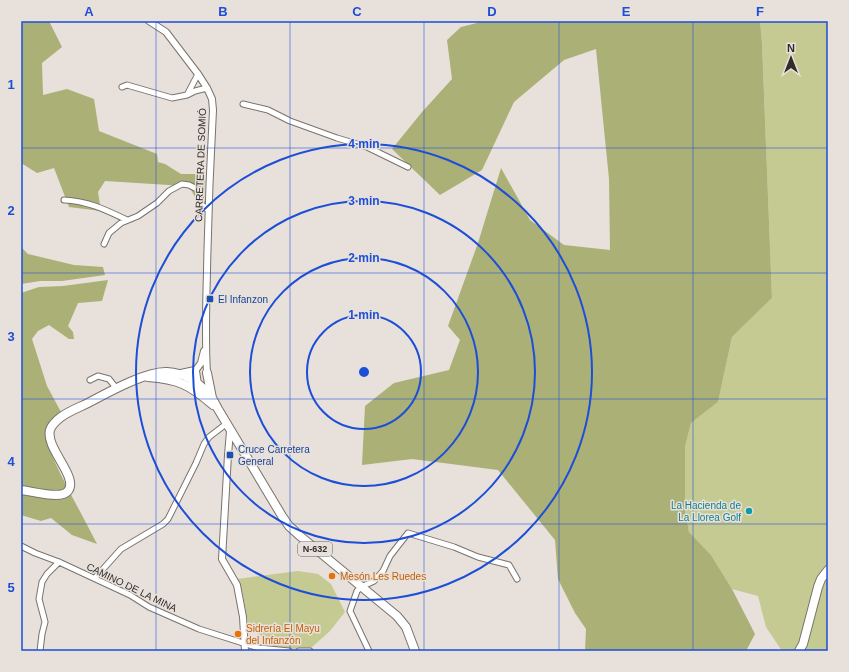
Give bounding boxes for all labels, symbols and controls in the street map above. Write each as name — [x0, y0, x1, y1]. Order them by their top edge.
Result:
text: A — [84, 4, 94, 19]
text: B — [218, 4, 228, 19]
text: C — [352, 4, 362, 19]
text: D — [487, 4, 497, 19]
text: E — [622, 4, 631, 19]
text: F — [756, 4, 764, 19]
north arrow — [771, 38, 811, 78]
text: N — [787, 42, 795, 54]
text: 1 — [7, 77, 15, 92]
street label: CARRETERA DE SOMIÓ — [192, 108, 208, 222]
text: 4 min — [348, 137, 380, 151]
text: 3 min — [348, 194, 380, 208]
text: 2 — [7, 203, 15, 218]
text: 2 min — [348, 251, 380, 265]
marker: El Infanzon — [205, 294, 215, 304]
place label: El Infanzon — [218, 294, 268, 305]
text: 1 min — [348, 308, 380, 322]
text: 3 — [7, 329, 15, 344]
centre of rings — [357, 365, 371, 379]
place label: Cruce Carretera General — [238, 444, 310, 467]
marker: Cruce Carretera General — [225, 450, 235, 460]
text: 4 — [7, 454, 15, 469]
place label: La Hacienda de La Llorea Golf — [671, 500, 741, 523]
marker: La Hacienda de La Llorea Golf — [744, 506, 754, 516]
road number: N-632 — [298, 542, 332, 556]
street label: CAMINO DE LA MINA — [85, 561, 179, 614]
marker: Mesón Les Ruedes — [327, 571, 337, 581]
place label: Mesón Les Ruedes — [340, 571, 426, 582]
text: 5 — [7, 580, 15, 595]
place label: Sidrería El Mayu del Infanzón — [246, 623, 320, 646]
marker: Sidrería El Mayu del Infanzón — [233, 629, 243, 639]

